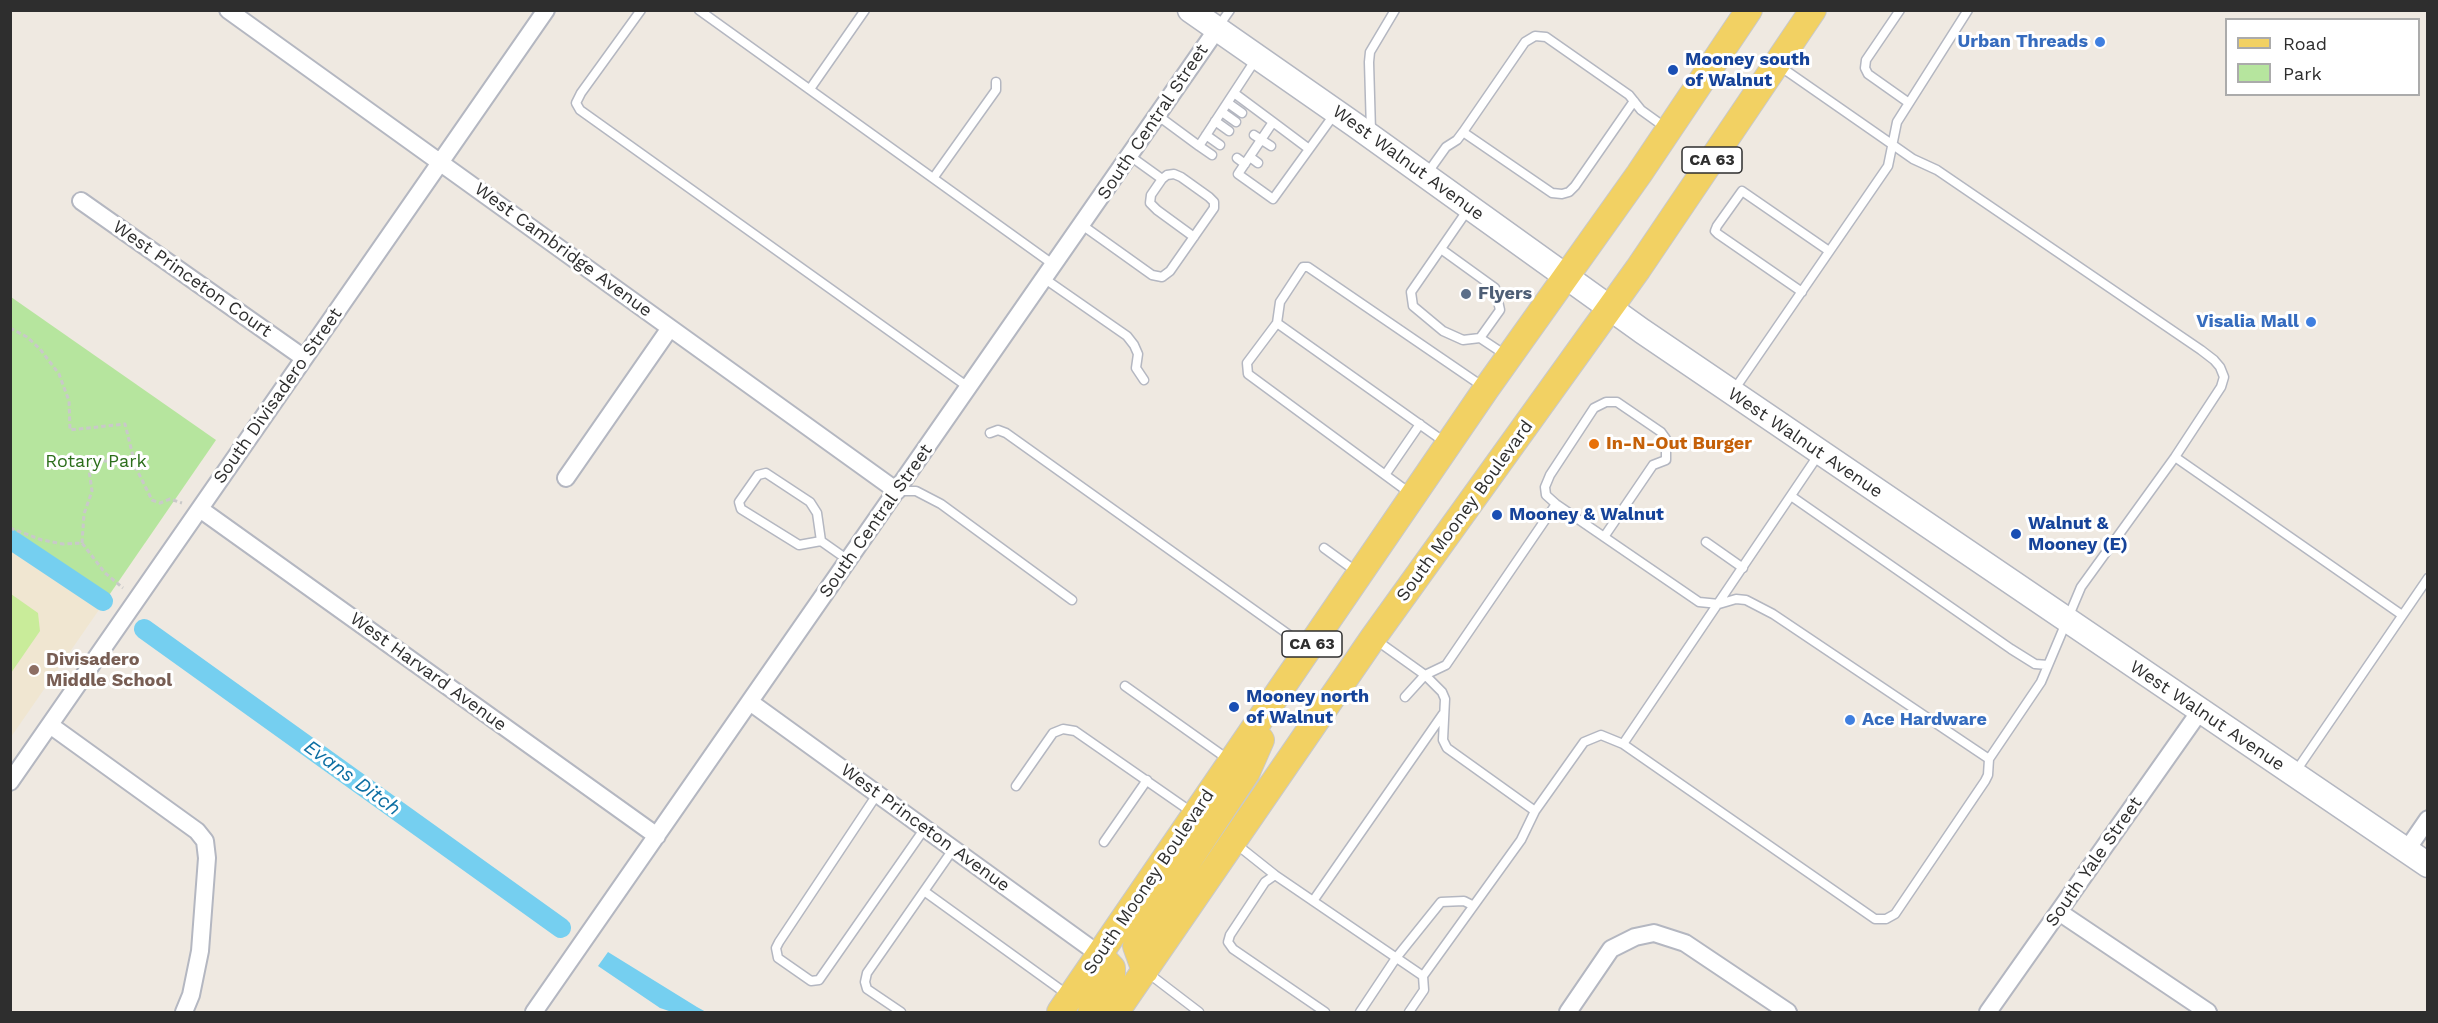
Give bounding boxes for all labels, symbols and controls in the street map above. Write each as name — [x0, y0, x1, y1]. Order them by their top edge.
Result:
legend — [2225, 18, 2420, 96]
place label: Urban Threads — [1958, 31, 2088, 53]
text: Road — [2283, 33, 2327, 54]
marker: Urban Threads — [2093, 35, 2107, 49]
street label: South Central Street — [1093, 40, 1213, 204]
place label: Mooney south of Walnut — [1685, 49, 1810, 92]
marker: Mooney south of Walnut — [1666, 63, 1680, 77]
text: Park — [2283, 63, 2322, 84]
street label: West Walnut Avenue — [1328, 101, 1488, 225]
road number: CA 63 — [1682, 147, 1742, 173]
street label: West Cambridge Avenue — [470, 178, 656, 322]
street label: West Princeton Court — [108, 216, 276, 342]
place label: Flyers — [1478, 283, 1532, 305]
marker: Flyers — [1459, 287, 1473, 301]
street label: South Divisadero Street — [209, 304, 347, 488]
place label: Visalia Mall — [2196, 311, 2299, 333]
marker: Visalia Mall — [2304, 315, 2318, 329]
street label: West Walnut Avenue — [1723, 383, 1887, 503]
street label: South Mooney Boulevard — [1392, 416, 1538, 606]
place label: In-N-Out Burger — [1606, 433, 1752, 455]
marker: In-N-Out Burger — [1587, 437, 1601, 451]
street label: South Central Street — [815, 440, 937, 602]
park label: Rotary Park — [45, 451, 147, 473]
place label: Mooney & Walnut — [1509, 504, 1664, 526]
marker: Mooney & Walnut — [1490, 508, 1504, 522]
place label: Walnut & Mooney (E) — [2028, 513, 2128, 556]
marker: Walnut & Mooney (E) — [2009, 527, 2023, 541]
street label: West Harvard Avenue — [345, 608, 511, 736]
road number: CA 63 — [1282, 631, 1342, 657]
place label: Divisadero Middle School — [46, 649, 172, 692]
street label: West Walnut Avenue — [2125, 656, 2289, 776]
marker: Divisadero Middle School — [27, 663, 41, 677]
place label: Mooney north of Walnut — [1246, 686, 1369, 728]
marker: Mooney north of Walnut — [1227, 700, 1241, 714]
place label: Ace Hardware — [1862, 709, 1987, 731]
marker: Ace Hardware — [1843, 713, 1857, 727]
water label: Evans Ditch — [299, 735, 405, 821]
street label: West Princeton Avenue — [836, 759, 1014, 897]
street label: South Mooney Boulevard — [1079, 785, 1219, 979]
street label: South Yale Street — [2041, 793, 2147, 931]

